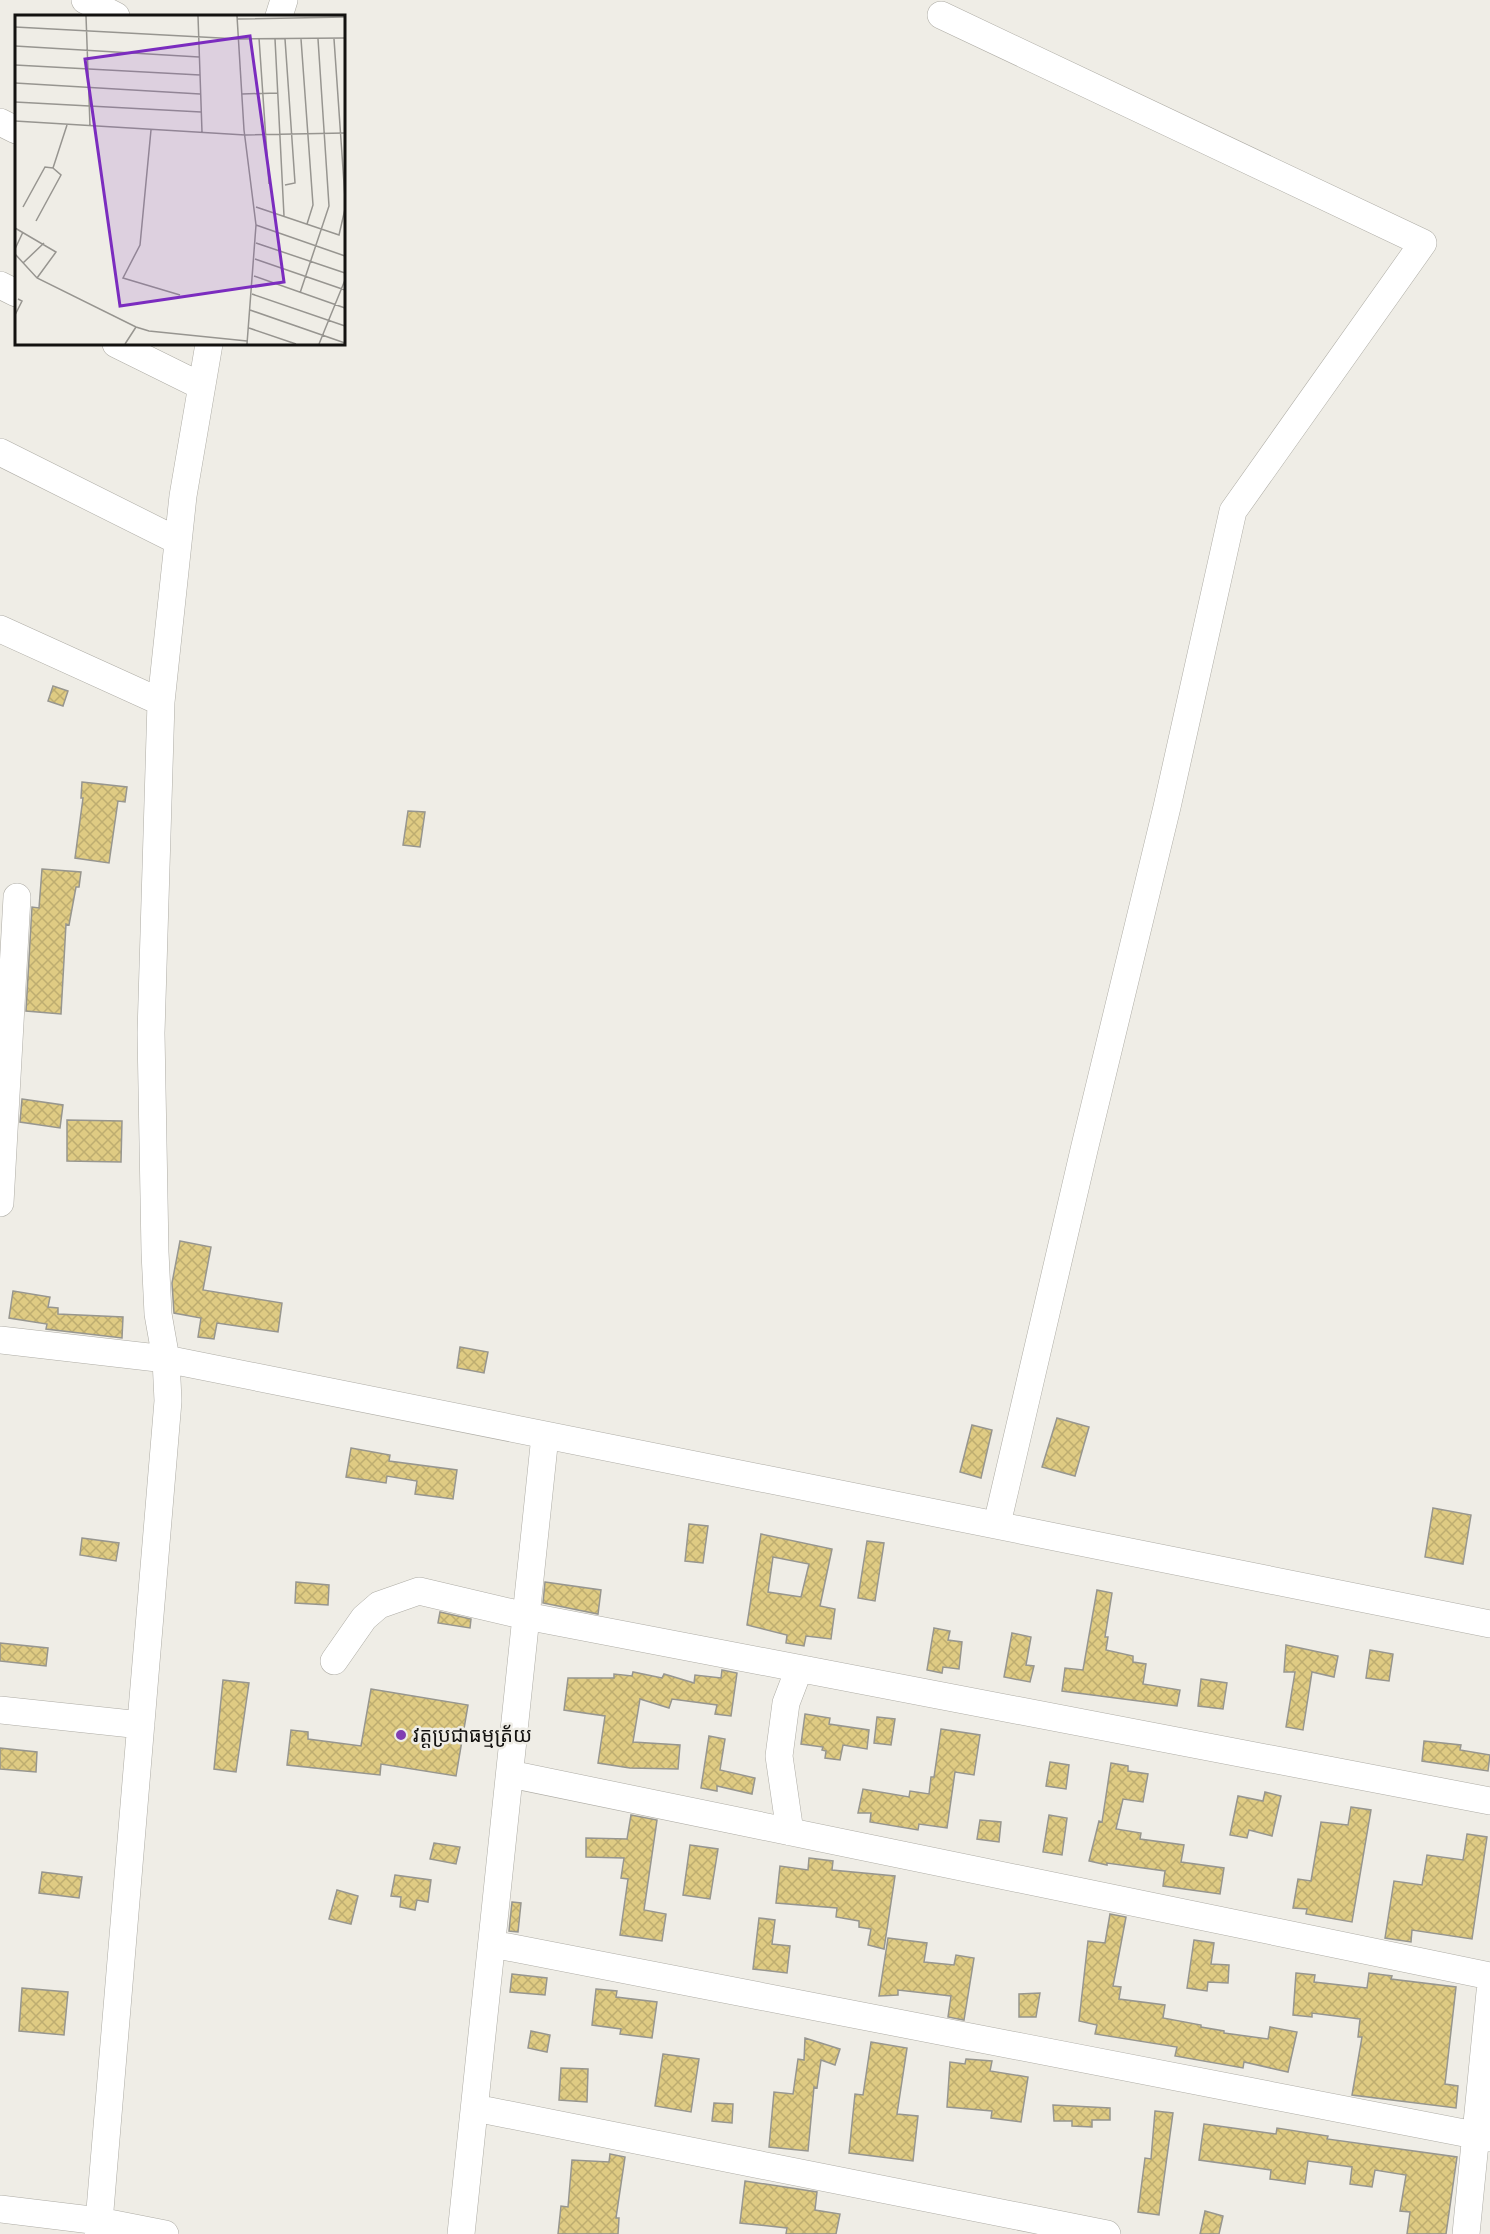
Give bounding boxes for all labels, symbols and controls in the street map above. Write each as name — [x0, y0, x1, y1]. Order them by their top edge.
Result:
inset map — [15, 15, 345, 345]
place label: វត្តប្រជាធម្មត្រ័យ — [413, 1724, 532, 1748]
marker: វត្តប្រជាធម្មត្រ័យ — [394, 1728, 408, 1742]

